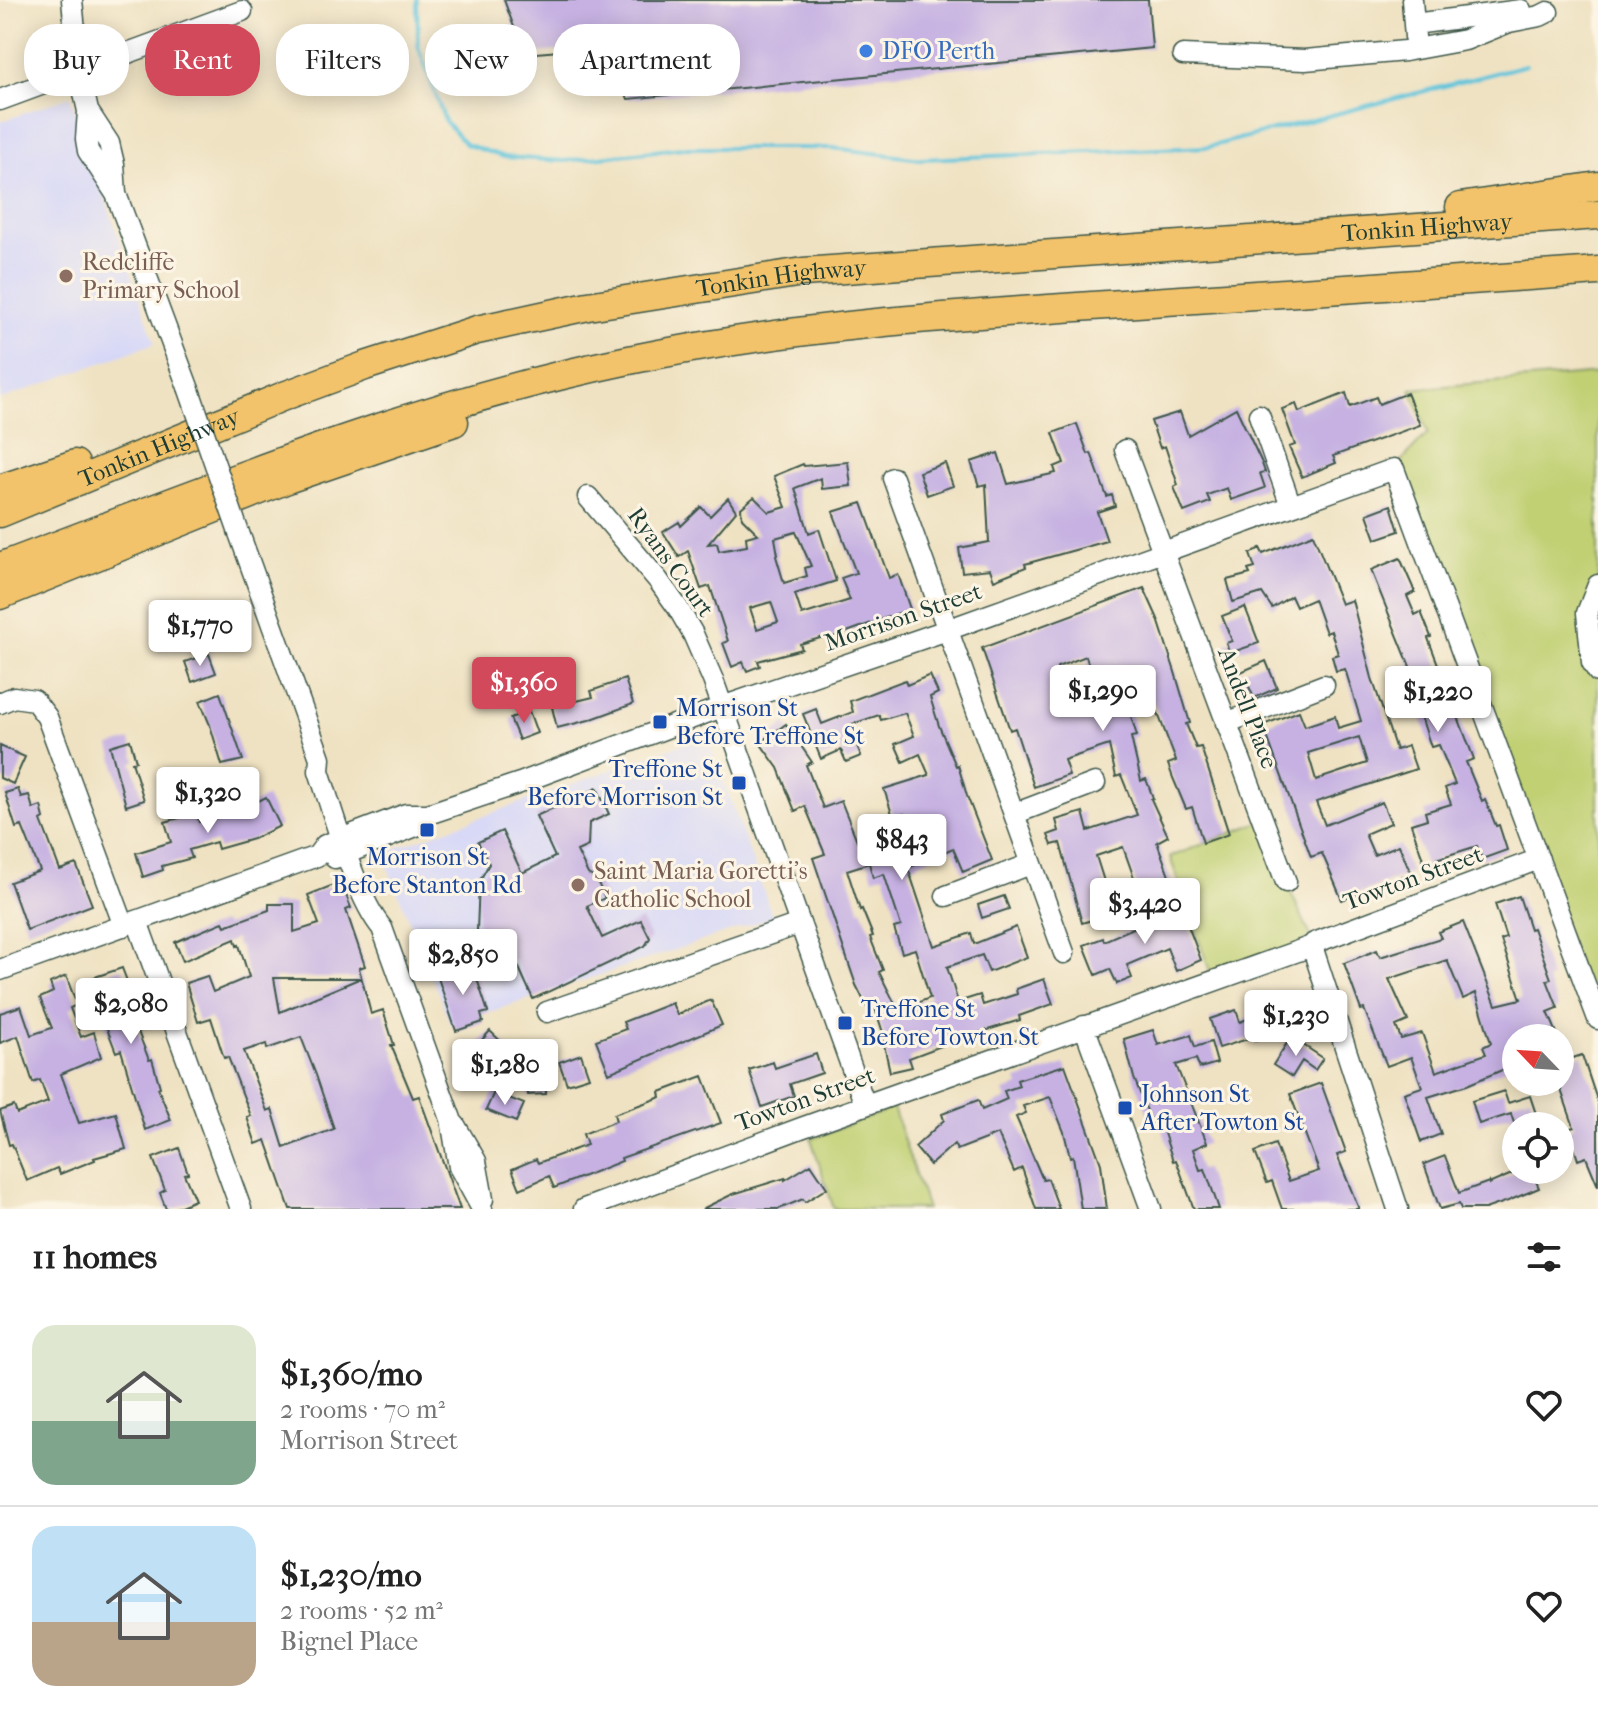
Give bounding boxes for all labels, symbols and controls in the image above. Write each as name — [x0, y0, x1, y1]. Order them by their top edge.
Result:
chip: Buy — [24, 24, 129, 96]
chip: Rent — [145, 24, 260, 96]
chip: Filters — [276, 24, 409, 96]
chip: New — [425, 24, 537, 96]
chip: Apartment — [553, 24, 740, 96]
place label: DFO Perth — [882, 37, 996, 65]
marker: DFO Perth — [857, 42, 875, 60]
street label: Tonkin Highway — [1341, 207, 1515, 247]
place label: Redcliffe Primary School — [82, 248, 240, 304]
street label: Tonkin Highway — [694, 253, 868, 303]
marker: Redcliffe Primary School — [57, 267, 75, 285]
street label: Tonkin Highway — [74, 401, 245, 493]
street label: Ryans Court — [622, 502, 720, 623]
street label: Morrison Street — [821, 577, 986, 657]
pin: $1,770 — [135, 600, 265, 668]
text: $1,770 — [167, 610, 233, 641]
street label: Andell Place — [1212, 643, 1284, 773]
pin: $1,360 — [459, 657, 589, 725]
pin: $1,290 — [1038, 665, 1168, 733]
pin: $1,220 — [1373, 666, 1503, 734]
text: $1,360 — [490, 667, 558, 698]
text: $1,290 — [1068, 675, 1138, 706]
text: $1,220 — [1403, 676, 1473, 707]
place label: Morrison St Before Treffone St — [676, 694, 865, 750]
marker: Morrison St Before Treffone St — [651, 713, 669, 731]
place label: Treffone St Before Morrison St — [527, 755, 723, 811]
pin: $1,320 — [143, 767, 273, 835]
marker: Treffone St Before Morrison St — [730, 774, 748, 792]
text: $1,320 — [174, 777, 242, 808]
pin: $843 — [855, 814, 949, 882]
marker: Morrison St Before Stanton Rd — [418, 821, 436, 839]
text: $843 — [875, 824, 929, 855]
street label: Towton Street — [1339, 840, 1487, 916]
place label: Morrison St Before Stanton Rd — [332, 843, 523, 899]
place label: Saint Maria Goretti’s Catholic School — [594, 857, 808, 913]
marker: Saint Maria Goretti’s Catholic School — [569, 876, 587, 894]
pin: $3,420 — [1080, 878, 1210, 946]
text: $3,420 — [1108, 888, 1182, 919]
pin: $2,850 — [398, 929, 528, 997]
text: $2,850 — [427, 939, 499, 970]
pin: $2,080 — [66, 978, 196, 1046]
text: $2,080 — [94, 988, 168, 1019]
pin: $1,230 — [1231, 990, 1361, 1058]
place label: Treffone St Before Towton St — [861, 995, 1040, 1051]
text: $1,230 — [1262, 1000, 1330, 1031]
marker: Treffone St Before Towton St — [836, 1014, 854, 1032]
north arrow — [1502, 1024, 1574, 1096]
map controls — [1502, 1024, 1574, 1184]
pin: $1,280 — [440, 1039, 570, 1107]
text: $1,280 — [470, 1049, 540, 1080]
street label: Towton Street — [731, 1061, 879, 1137]
place label: Johnson St After Towton St — [1139, 1080, 1305, 1136]
marker: Johnson St After Towton St — [1116, 1099, 1134, 1117]
button: locate — [1502, 1112, 1574, 1184]
icon: filters — [1522, 1235, 1566, 1279]
text: 11 homes — [32, 1237, 157, 1277]
text: $1,360/mo — [280, 1354, 422, 1394]
icon: home — [96, 1357, 192, 1453]
icon: heart — [1522, 1383, 1566, 1427]
text: 2 rooms · 70 m² — [280, 1394, 445, 1425]
text: Morrison Street — [280, 1425, 458, 1456]
text: $1,230/mo — [280, 1555, 422, 1595]
icon: home — [96, 1558, 192, 1654]
icon: heart — [1522, 1584, 1566, 1628]
text: 2 rooms · 52 m² — [280, 1595, 443, 1626]
text: Bignel Place — [280, 1626, 418, 1657]

